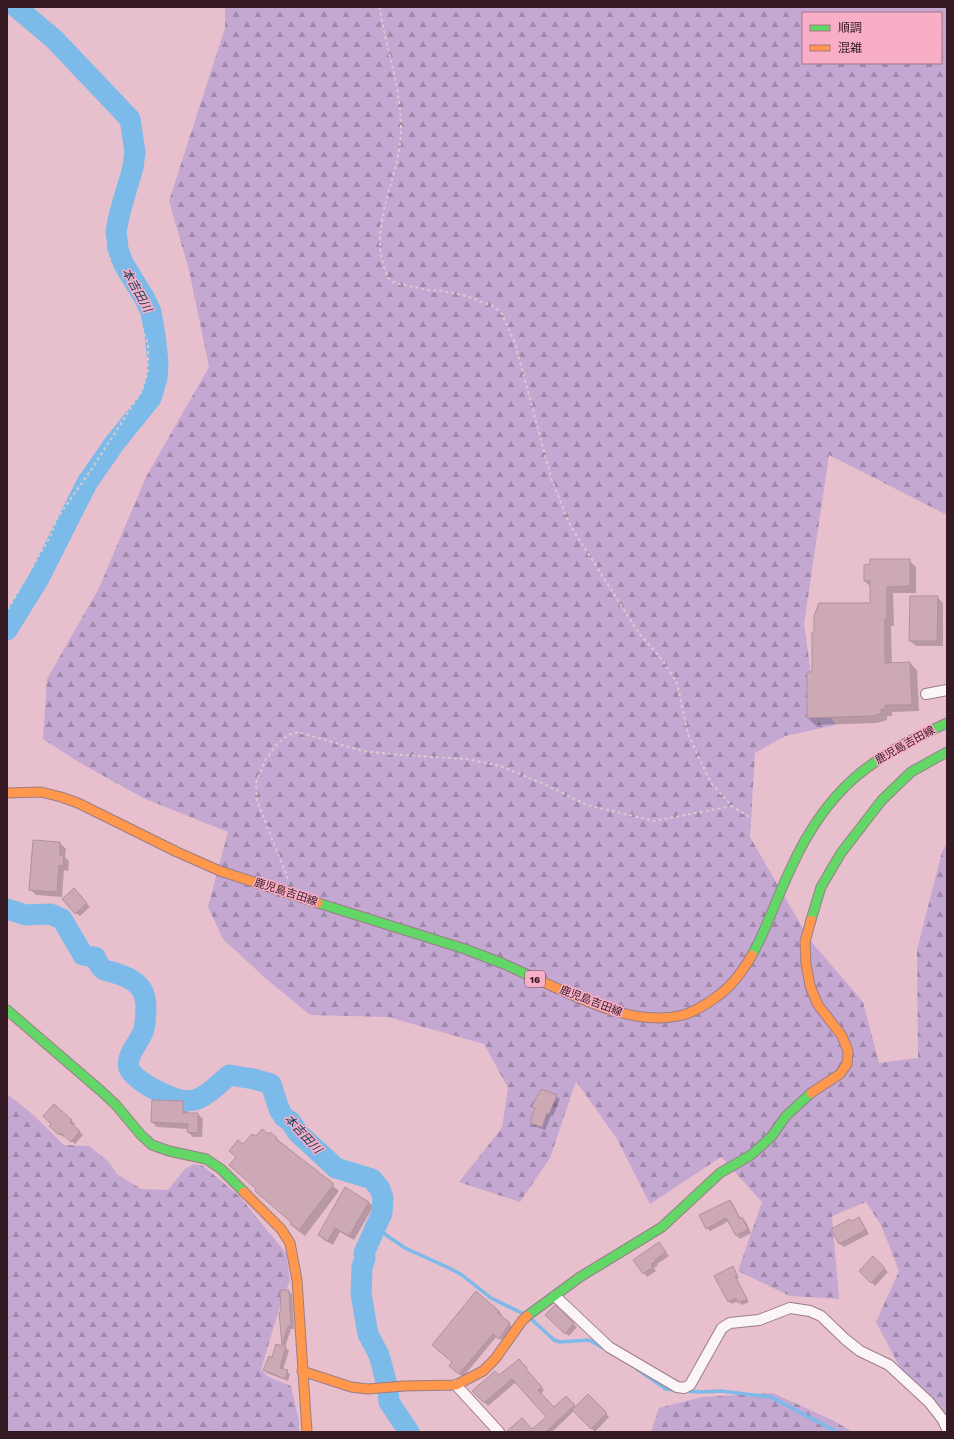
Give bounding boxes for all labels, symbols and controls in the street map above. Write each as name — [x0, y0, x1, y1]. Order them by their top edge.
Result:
legend — [802, 12, 942, 64]
text: 順調 — [838, 21, 862, 35]
text: 混雑 — [838, 41, 862, 55]
water label: 本吉田川 — [119, 266, 156, 316]
street label: 鹿児島吉田線 — [873, 723, 937, 767]
street label: 鹿児島吉田線 — [253, 876, 319, 908]
road number: 16 — [525, 971, 545, 987]
street label: 鹿児島吉田線 — [558, 983, 624, 1019]
water label: 本吉田川 — [282, 1112, 326, 1158]

